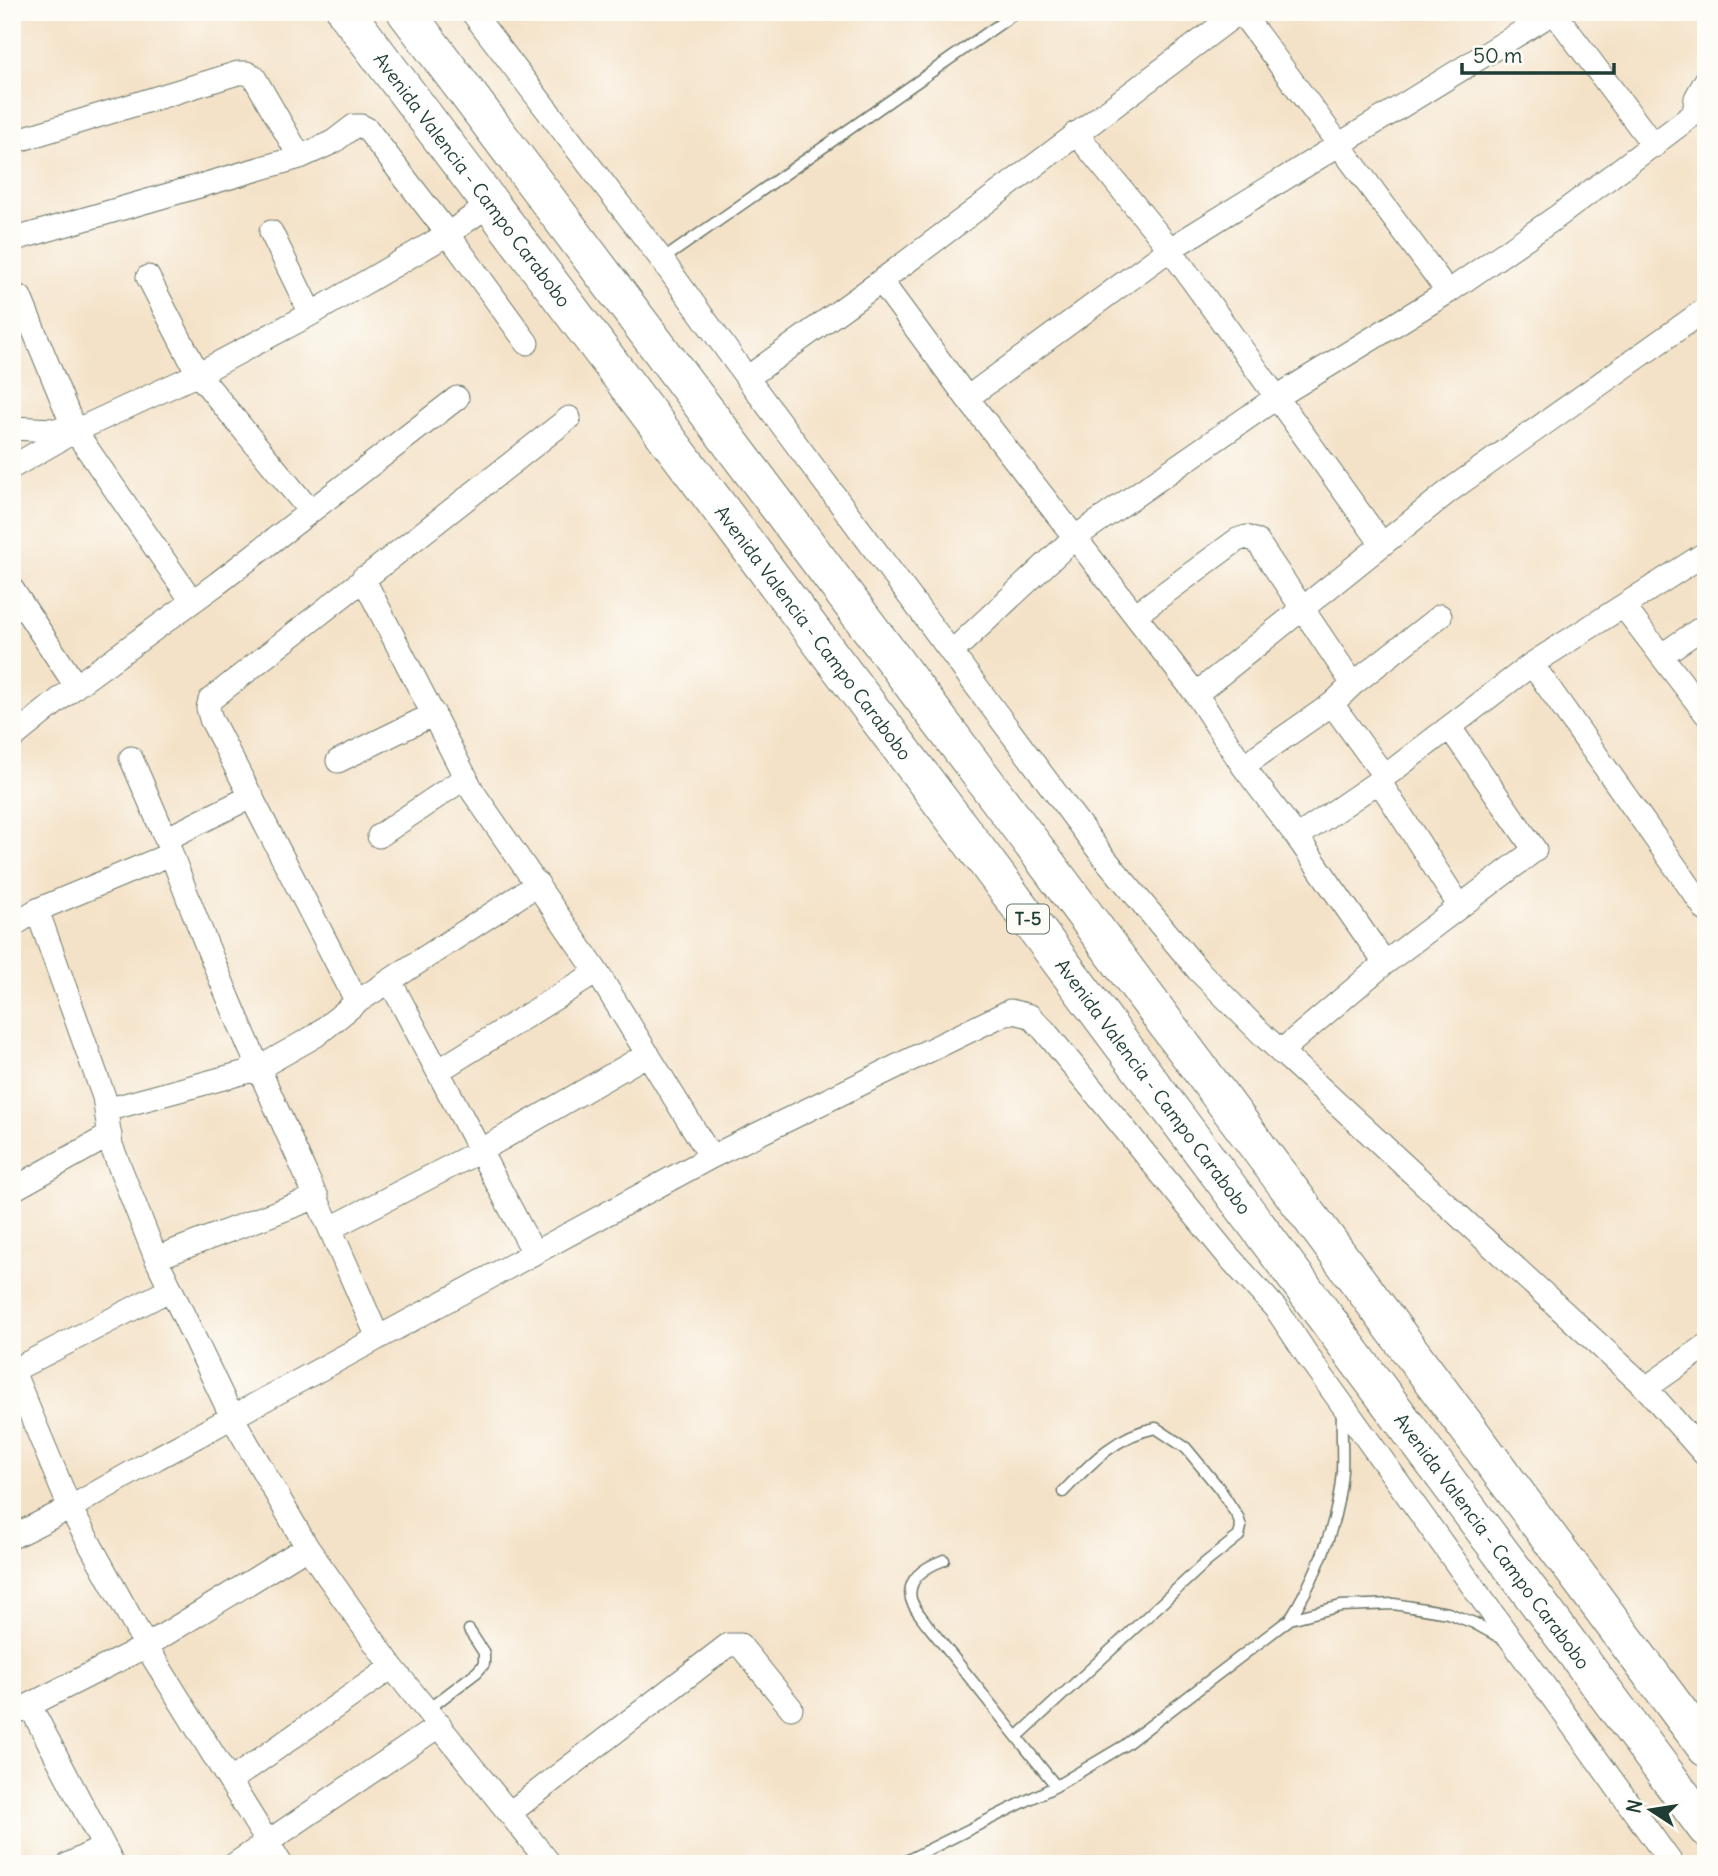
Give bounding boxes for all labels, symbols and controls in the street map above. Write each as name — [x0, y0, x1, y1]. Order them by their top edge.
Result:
scale bar — [1462, 32, 1615, 76]
text: 50 m — [1473, 42, 1522, 69]
street label: Avenida Valencia - Campo Carabobo — [369, 48, 576, 312]
street label: Avenida Valencia - Campo Carabobo — [710, 500, 917, 765]
road number: T-5 — [1007, 904, 1049, 934]
street label: Avenida Valencia - Campo Carabobo — [1050, 954, 1257, 1219]
street label: Avenida Valencia - Campo Carabobo — [1389, 1408, 1595, 1674]
north arrow — [1616, 1774, 1686, 1844]
text: N — [1621, 1798, 1647, 1815]

